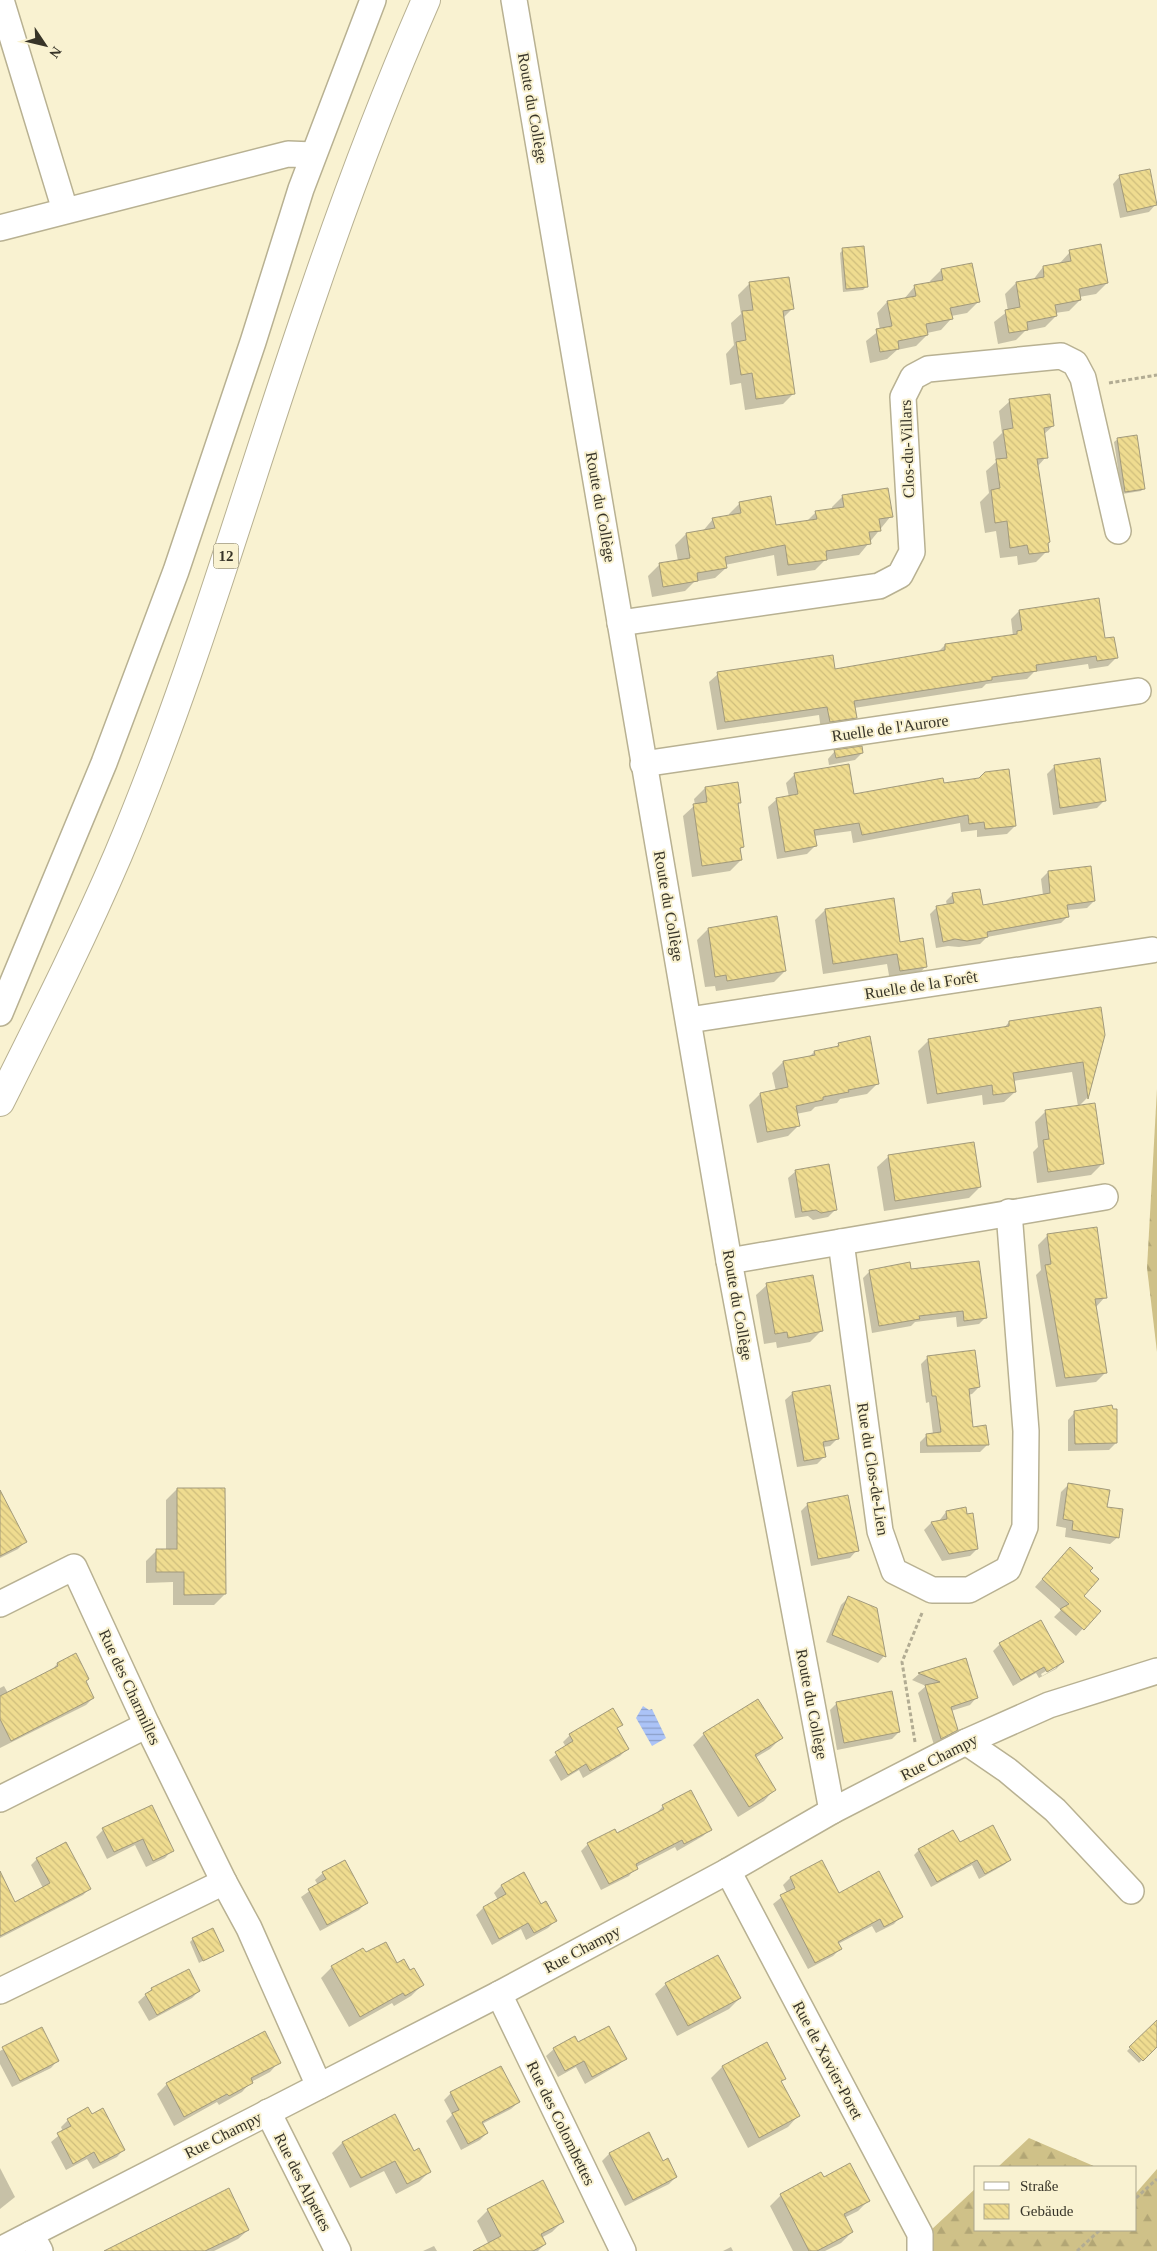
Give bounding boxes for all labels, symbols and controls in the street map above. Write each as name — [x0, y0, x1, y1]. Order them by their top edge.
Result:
north arrow — [20, 20, 70, 70]
text: N — [46, 44, 64, 61]
street label: Route du Collège — [514, 51, 551, 165]
street label: Clos-du-Villars — [897, 399, 917, 499]
street label: Route du Collège — [582, 450, 619, 564]
road number: 12 — [214, 544, 238, 568]
street label: Ruelle de l'Aurore — [831, 711, 949, 745]
street label: Route du Collège — [650, 849, 687, 963]
street label: Ruelle de la Forêt — [863, 968, 979, 1002]
street label: Route du Collège — [719, 1248, 756, 1362]
street label: Rue du Clos-de-Lien — [854, 1401, 892, 1537]
street label: Rue des Charmilles — [96, 1627, 164, 1747]
street label: Route du Collège — [792, 1647, 831, 1761]
street label: Rue Champy — [898, 1730, 981, 1785]
street label: Rue Champy — [541, 1922, 624, 1977]
street label: Rue de Xavier-Poret — [790, 1998, 867, 2122]
street label: Rue des Colombettes — [524, 2058, 598, 2188]
street label: Rue Champy — [182, 2108, 265, 2163]
street label: Rue des Alpettes — [270, 2130, 335, 2234]
legend — [974, 2166, 1137, 2231]
text: Straße — [1020, 2178, 1059, 2194]
text: Gebäude — [1020, 2203, 1074, 2219]

